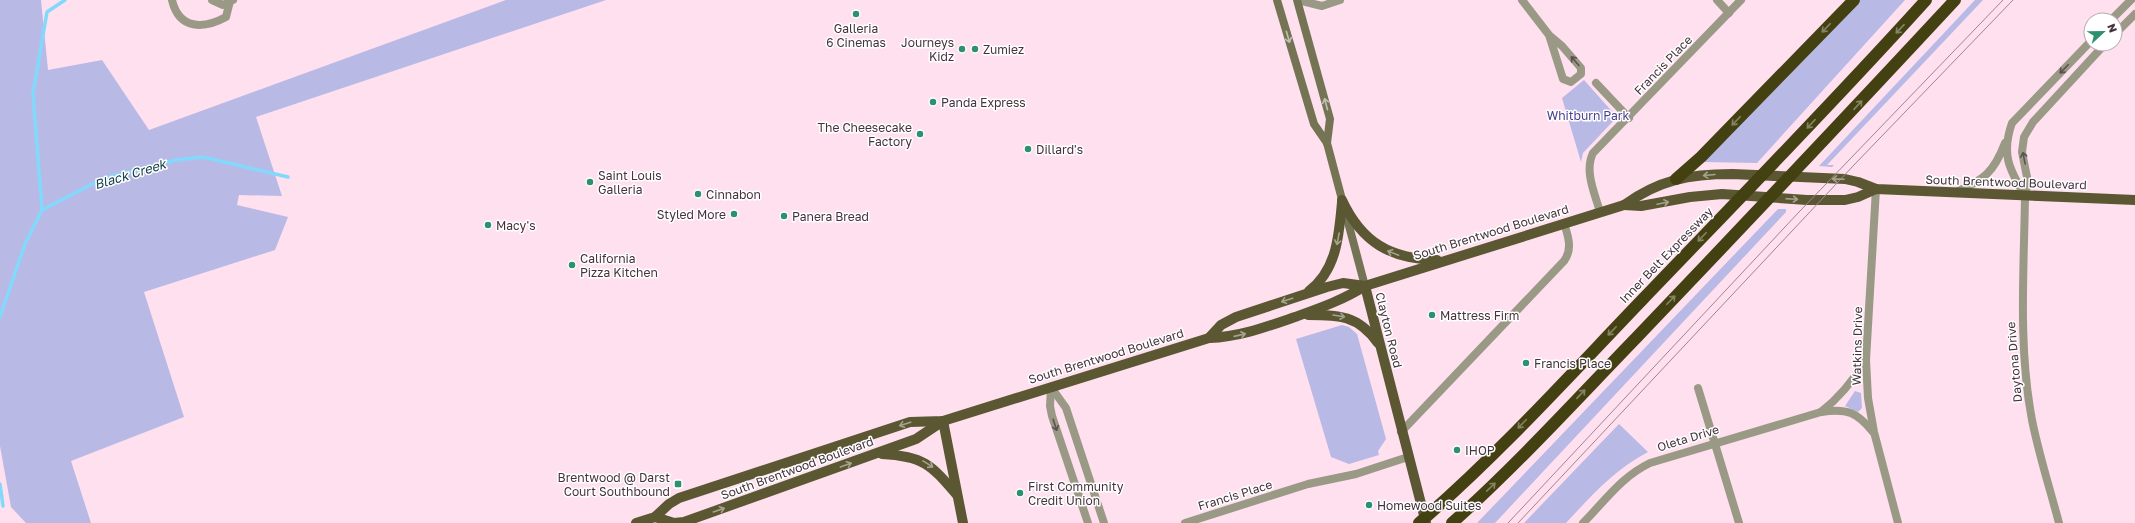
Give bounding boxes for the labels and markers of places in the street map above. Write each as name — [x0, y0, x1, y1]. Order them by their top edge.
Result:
marker: Galleria 6 Cinemas — [851, 9, 861, 19]
place label: Galleria 6 Cinemas — [826, 21, 886, 50]
place label: Journeys Kidz — [901, 35, 954, 64]
place label: Zumiez — [983, 42, 1024, 57]
marker: Journeys Kidz — [957, 44, 967, 54]
marker: Zumiez — [970, 44, 980, 54]
place label: Panda Express — [941, 95, 1026, 110]
marker: Panda Express — [928, 97, 938, 107]
place label: The Cheesecake Factory — [818, 120, 912, 149]
marker: The Cheesecake Factory — [915, 129, 925, 139]
place label: Dillard's — [1036, 142, 1083, 157]
marker: Dillard's — [1023, 144, 1033, 154]
place label: Saint Louis Galleria — [598, 168, 662, 197]
marker: Saint Louis Galleria — [585, 177, 595, 187]
place label: Cinnabon — [706, 187, 761, 202]
marker: Cinnabon — [693, 189, 703, 199]
place label: Styled More — [657, 207, 726, 222]
marker: Styled More — [729, 209, 739, 219]
place label: Panera Bread — [792, 209, 869, 224]
marker: Panera Bread — [779, 211, 789, 221]
place label: Macy's — [496, 218, 536, 233]
marker: Macy's — [483, 220, 493, 230]
place label: California Pizza Kitchen — [580, 251, 658, 280]
marker: California Pizza Kitchen — [567, 260, 577, 270]
place label: Mattress Firm — [1440, 308, 1519, 323]
marker: Mattress Firm — [1427, 310, 1437, 320]
place label: Francis Place — [1534, 356, 1611, 371]
marker: Francis Place — [1521, 358, 1531, 368]
place label: IHOP — [1465, 443, 1495, 458]
marker: IHOP — [1452, 445, 1462, 455]
place label: Brentwood @ Darst Court Southbound — [558, 470, 670, 499]
marker: Brentwood @ Darst Court Southbound — [673, 479, 683, 489]
place label: First Community Credit Union — [1028, 479, 1124, 508]
marker: First Community Credit Union — [1015, 488, 1025, 498]
place label: Homewood Suites — [1377, 498, 1481, 513]
marker: Homewood Suites — [1364, 500, 1374, 510]

